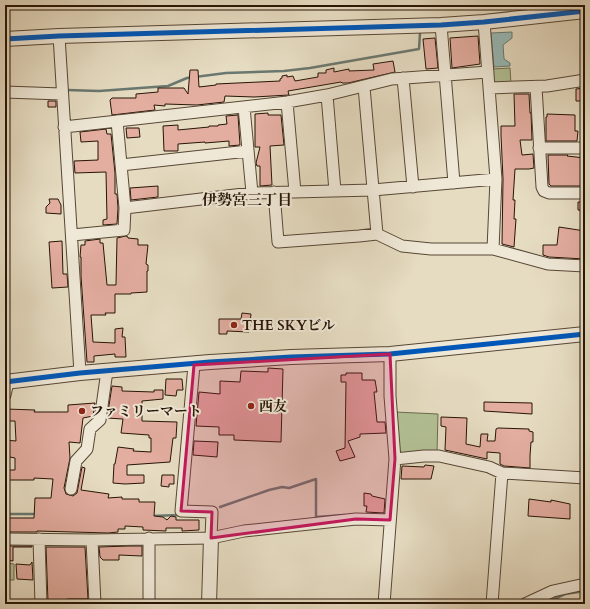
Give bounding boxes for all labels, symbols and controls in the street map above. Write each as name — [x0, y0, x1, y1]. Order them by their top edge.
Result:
district label: 伊勢宮三丁目 — [202, 190, 292, 210]
place label: THE SKYビル — [242, 316, 335, 335]
marker: THE SKYビル — [229, 320, 239, 330]
place label: 西友 — [259, 397, 287, 416]
marker: 西友 — [246, 401, 256, 411]
place label: ファミリーマート — [90, 402, 202, 421]
marker: ファミリーマート — [77, 406, 87, 416]

